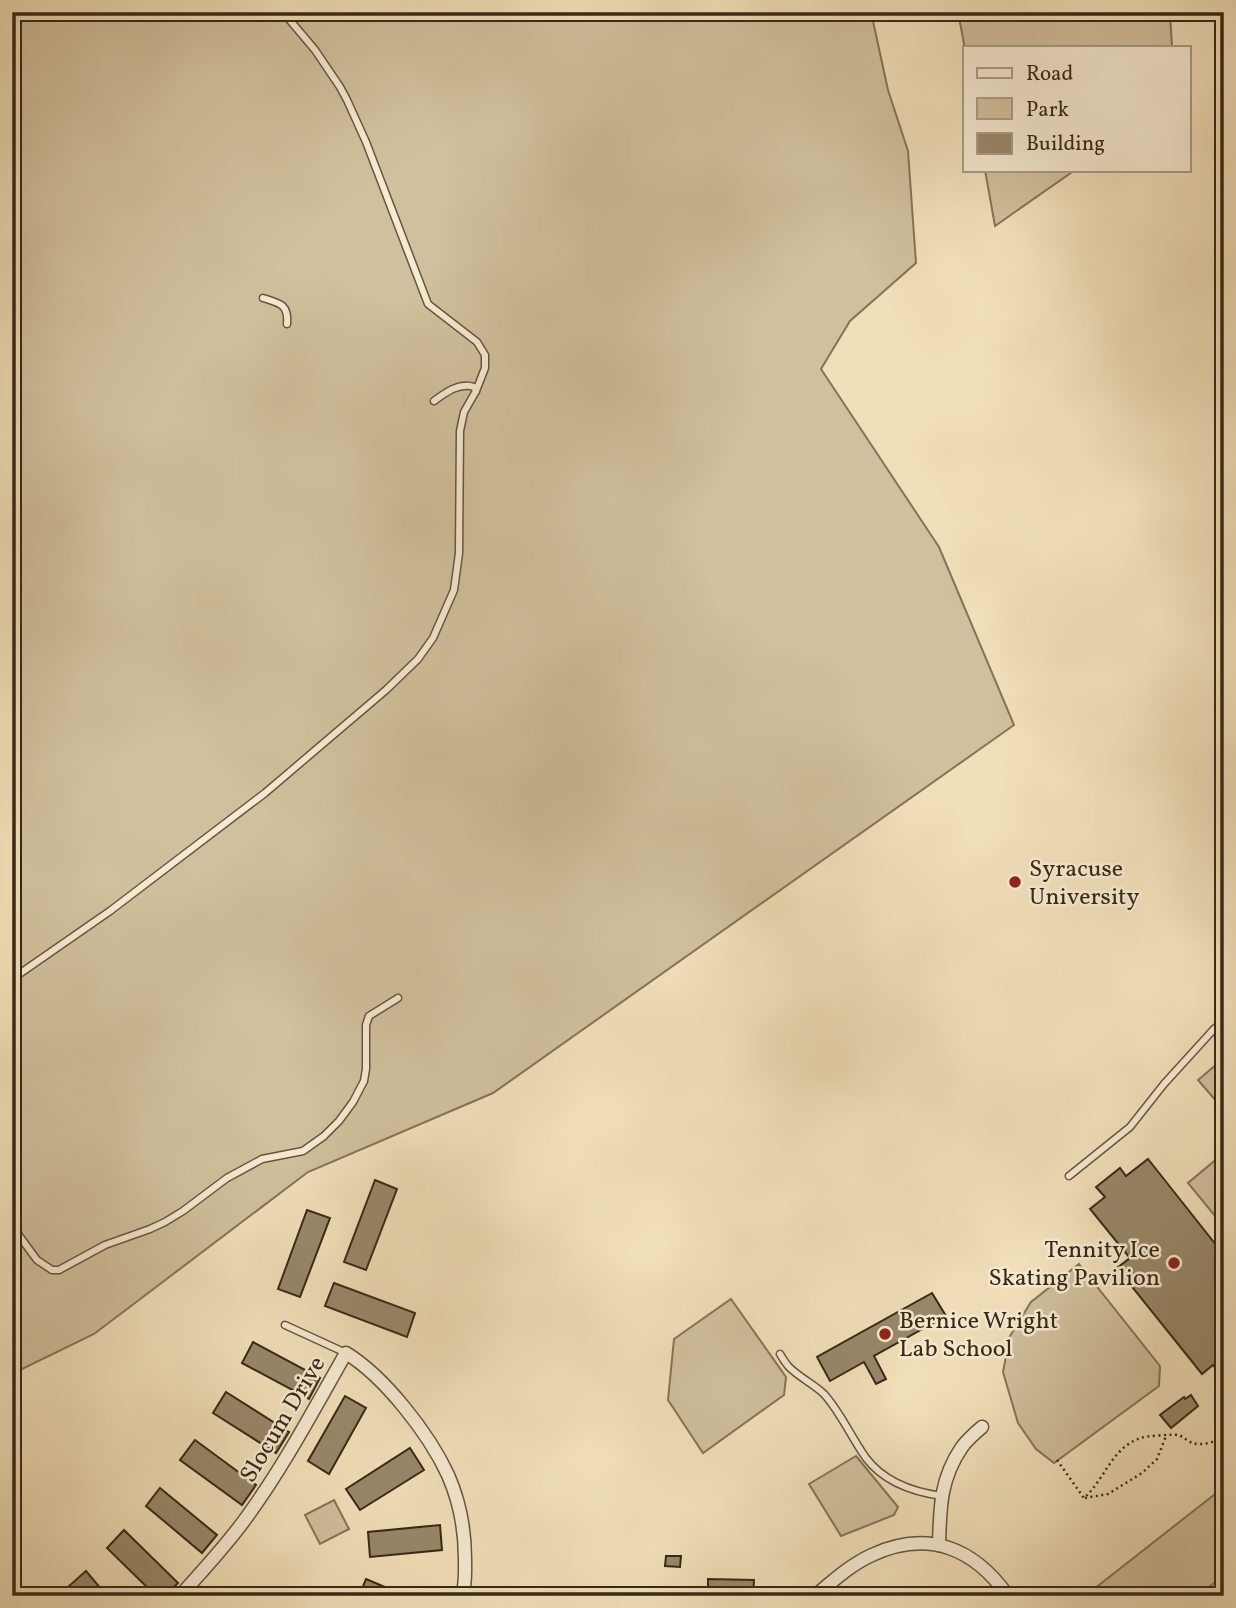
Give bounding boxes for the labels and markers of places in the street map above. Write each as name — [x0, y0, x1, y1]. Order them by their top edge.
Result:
place label: Syracuse University — [1029, 853, 1140, 915]
marker: Syracuse University — [1007, 874, 1023, 890]
place label: Tennity Ice Skating Pavilion — [988, 1234, 1160, 1296]
marker: Tennity Ice Skating Pavilion — [1166, 1255, 1182, 1271]
place label: Bernice Wright Lab School — [899, 1305, 1058, 1367]
marker: Bernice Wright Lab School — [877, 1326, 893, 1342]

